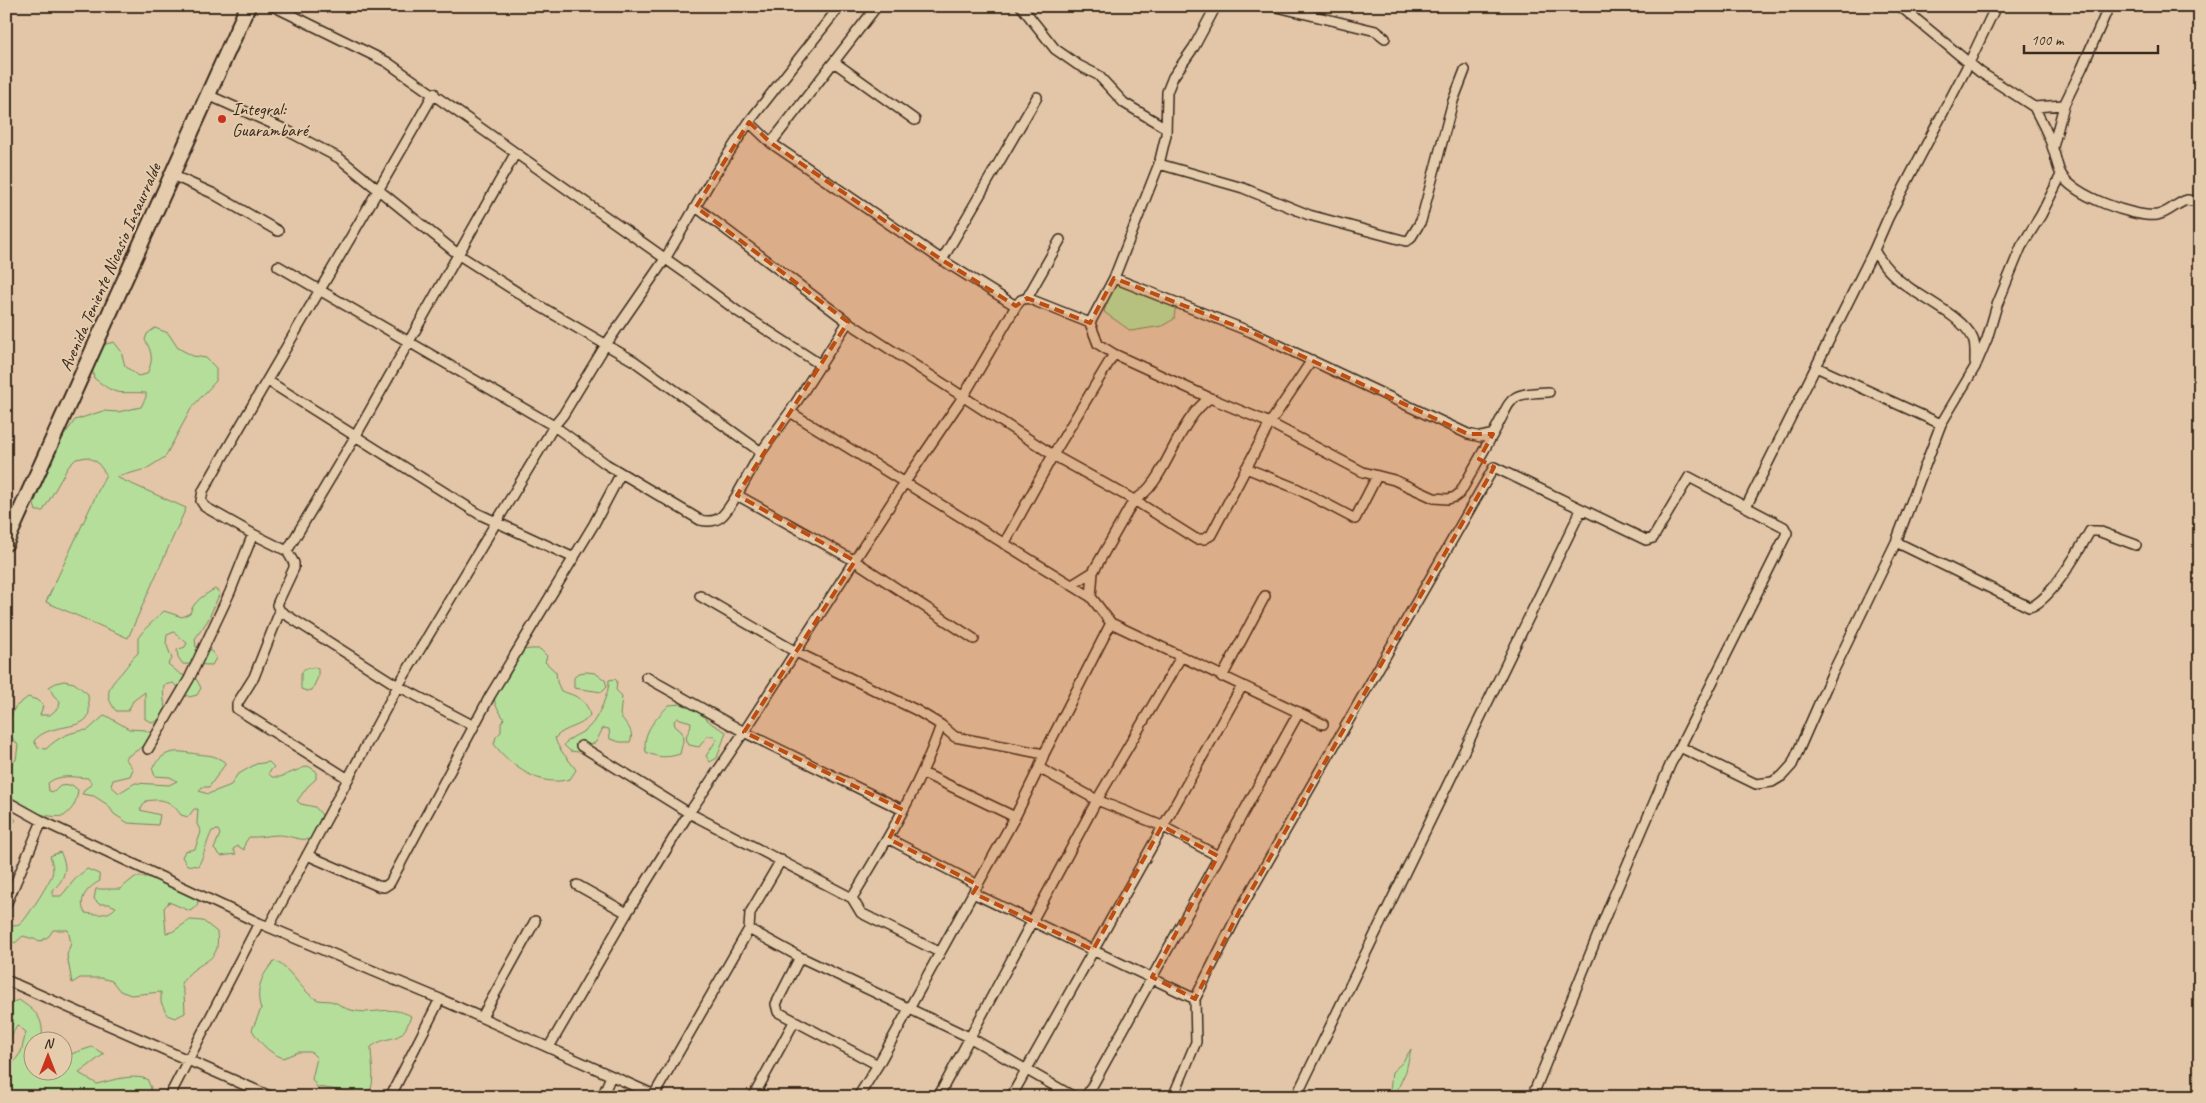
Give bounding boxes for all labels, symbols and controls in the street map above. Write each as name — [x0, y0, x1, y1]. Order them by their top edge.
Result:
scale bar — [2024, 22, 2157, 54]
text: 100 m — [2031, 31, 2065, 50]
place label: Integral: Guarambaré — [232, 98, 311, 141]
marker: Integral: Guarambaré — [216, 113, 228, 125]
street label: Avenida Teniente Nicasio Insaurralde — [54, 159, 166, 374]
north arrow — [22, 1030, 72, 1080]
text: N — [44, 1035, 55, 1052]

